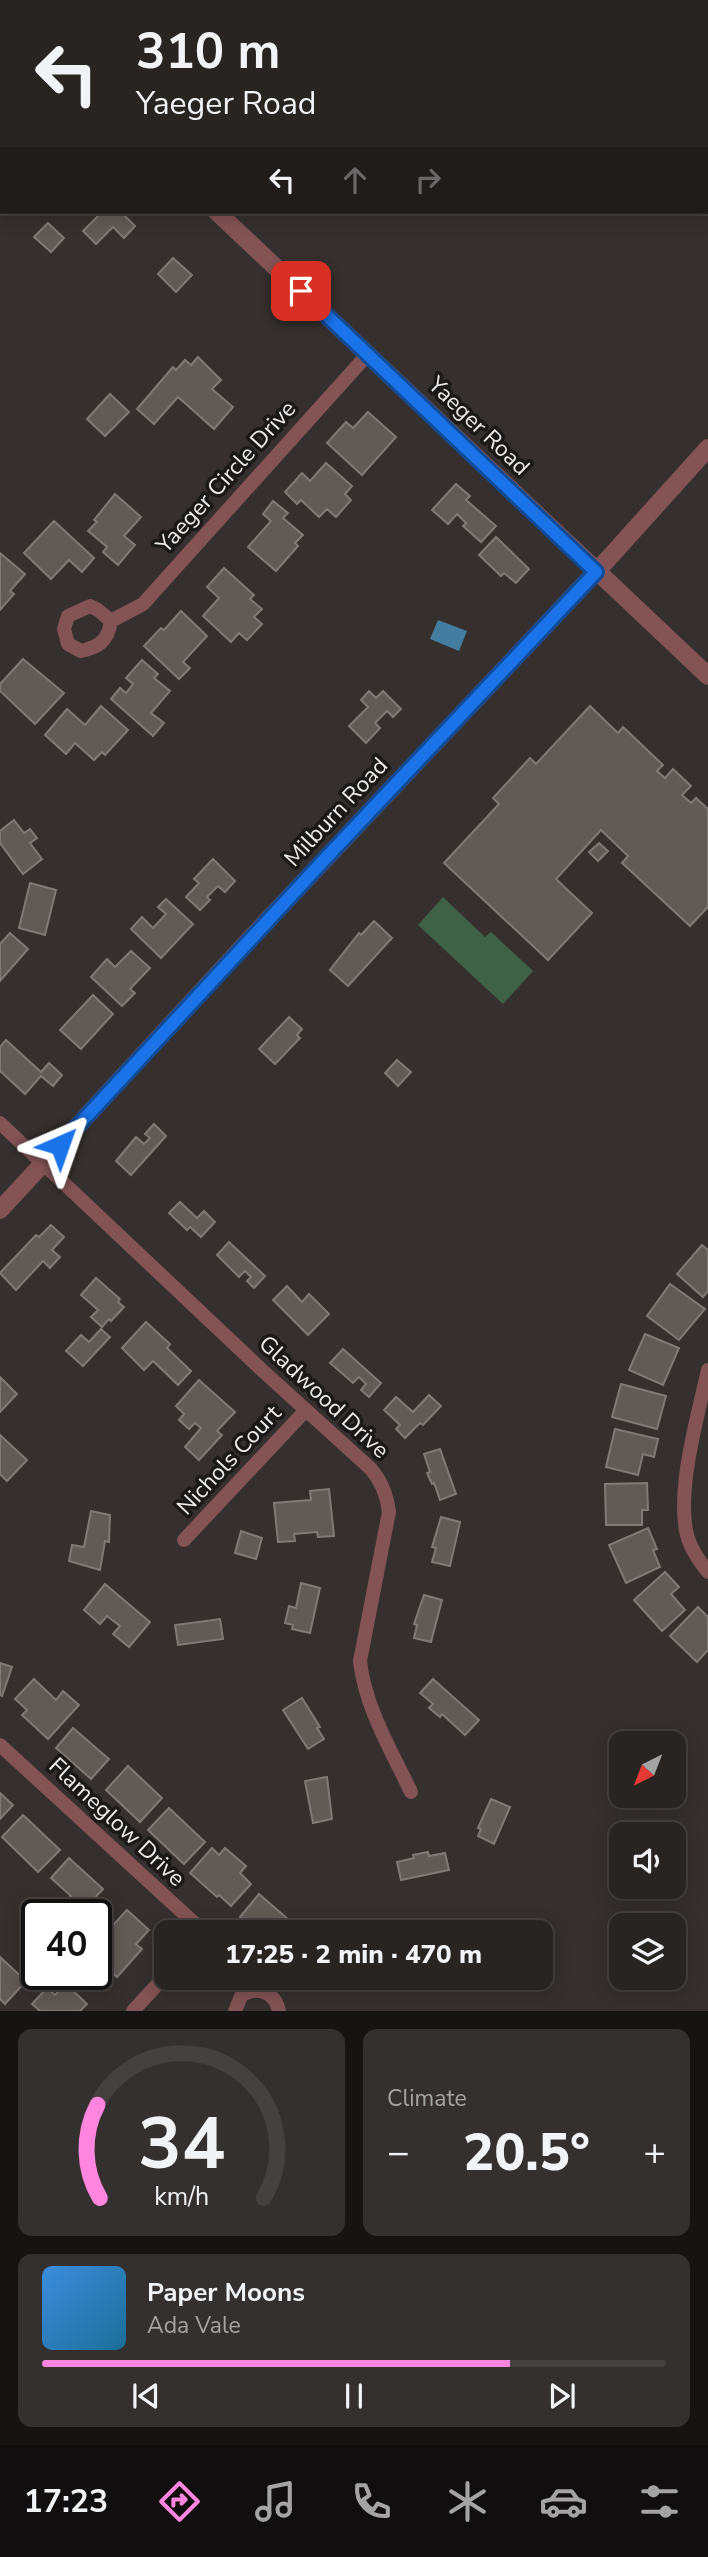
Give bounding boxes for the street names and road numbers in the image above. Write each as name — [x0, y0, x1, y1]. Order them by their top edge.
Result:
street label: Yaeger Road — [421, 369, 536, 482]
street label: Yaeger Circle Drive — [149, 394, 303, 561]
street label: Milburn Road — [277, 751, 395, 873]
street label: Gladwood Drive — [252, 1328, 396, 1466]
street label: Nichols Court — [170, 1398, 289, 1522]
street label: Flameglow Drive — [42, 1751, 192, 1893]

